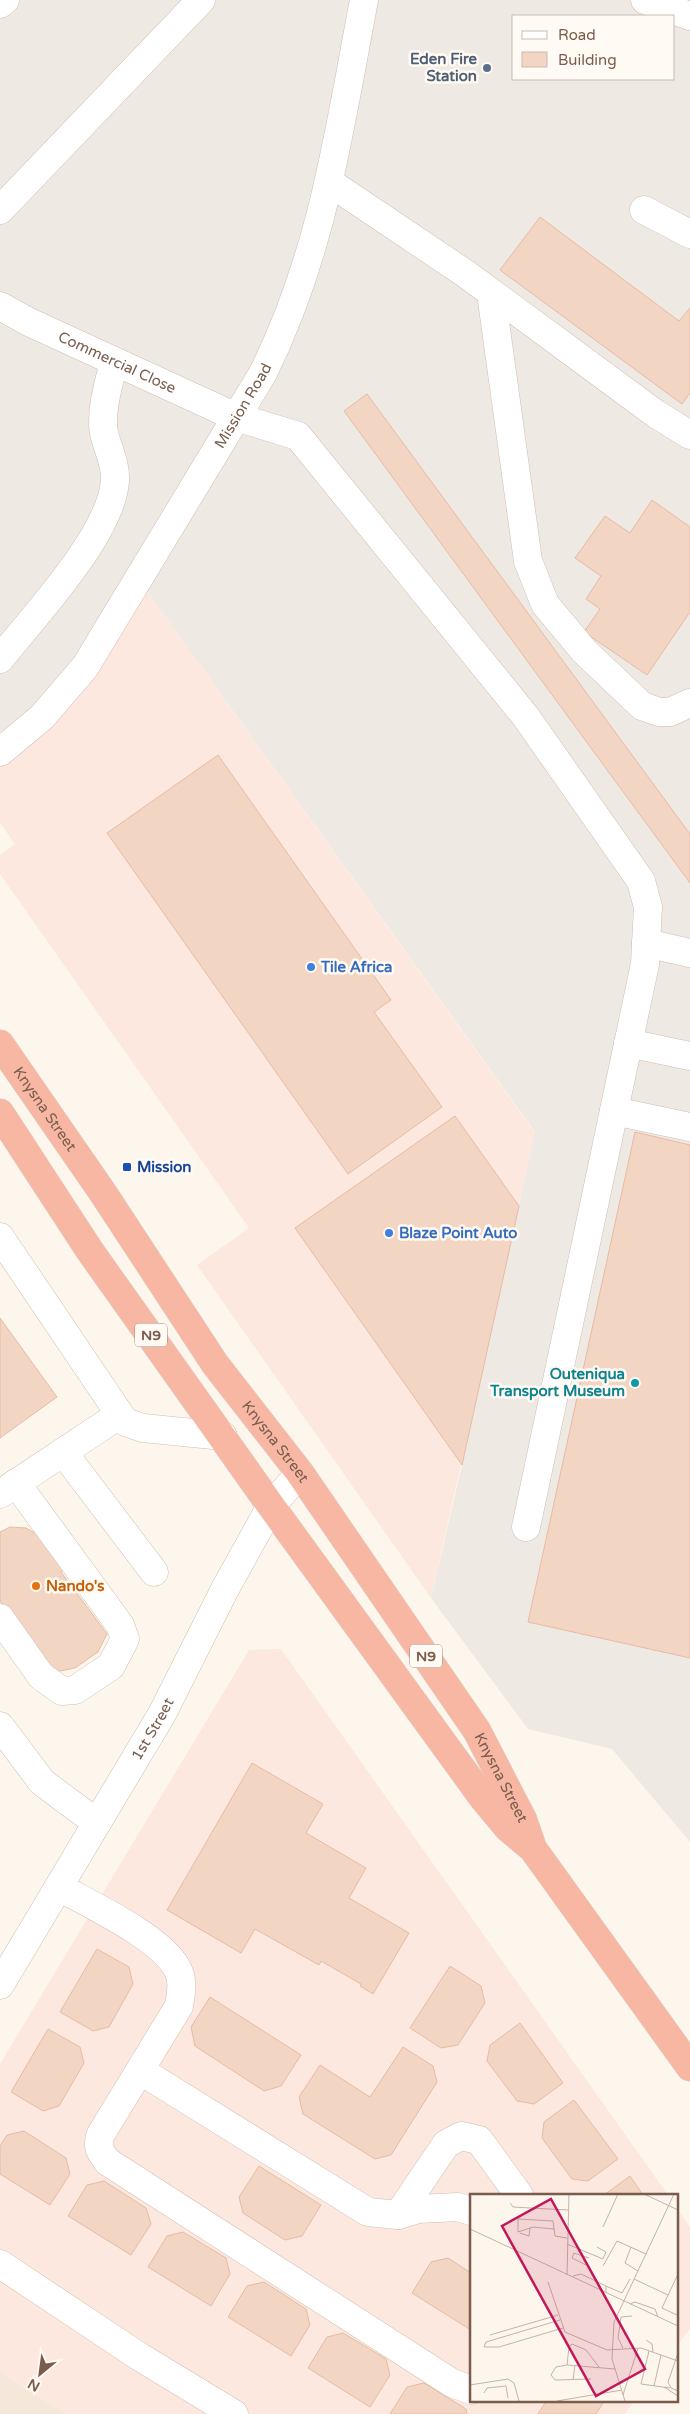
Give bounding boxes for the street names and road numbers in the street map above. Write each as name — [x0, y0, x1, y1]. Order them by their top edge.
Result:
street label: Commercial Close — [55, 328, 179, 397]
street label: Mission Road — [211, 360, 275, 452]
street label: Knysna Street — [9, 1063, 81, 1155]
road number: N9 — [135, 1324, 167, 1346]
street label: Knysna Street — [238, 1397, 313, 1486]
road number: N9 — [410, 1644, 442, 1668]
street label: 1st Street — [127, 1695, 178, 1764]
street label: Knysna Street — [470, 1730, 532, 1826]

